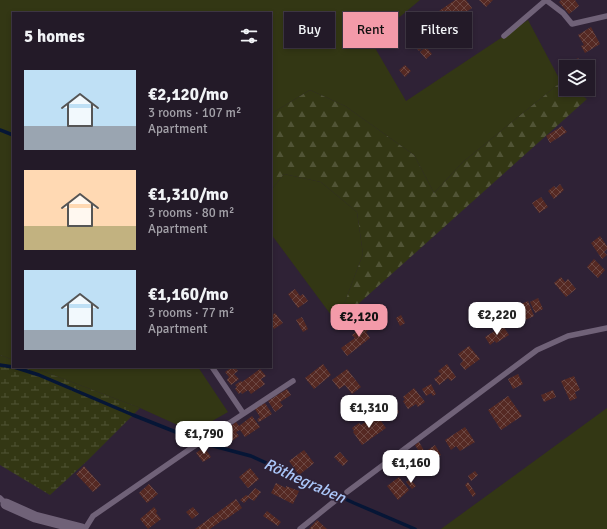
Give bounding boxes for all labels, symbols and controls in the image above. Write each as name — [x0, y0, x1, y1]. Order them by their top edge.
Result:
chip: Buy — [284, 12, 335, 48]
chip: Rent — [343, 12, 398, 48]
chip: Filters — [406, 12, 472, 48]
icon: filters — [238, 25, 260, 47]
text: 5 homes — [24, 26, 85, 47]
map controls — [559, 60, 595, 96]
button: layers — [559, 60, 595, 96]
text: €2,120/mo — [148, 84, 228, 105]
icon: home — [56, 86, 104, 134]
text: 3 rooms · 107 m² — [148, 105, 241, 121]
text: Apartment — [148, 121, 208, 137]
text: €1,310/mo — [148, 184, 228, 205]
icon: home — [56, 186, 104, 234]
text: 3 rooms · 80 m² — [148, 205, 234, 221]
text: Apartment — [148, 221, 208, 237]
text: €1,160/mo — [148, 284, 228, 305]
icon: home — [56, 286, 104, 334]
pin: €2,220 — [464, 302, 530, 336]
pin: €2,120 — [326, 304, 392, 338]
text: 3 rooms · 77 m² — [148, 305, 234, 321]
text: €2,220 — [478, 307, 516, 323]
text: €2,120 — [340, 309, 378, 325]
text: Apartment — [148, 321, 208, 337]
pin: €1,310 — [336, 395, 402, 429]
text: €1,310 — [350, 400, 388, 416]
pin: €1,790 — [171, 421, 237, 455]
text: €1,790 — [185, 426, 223, 442]
pin: €1,160 — [378, 450, 444, 484]
water label: Röthegraben — [261, 454, 350, 508]
text: €1,160 — [392, 455, 430, 471]

